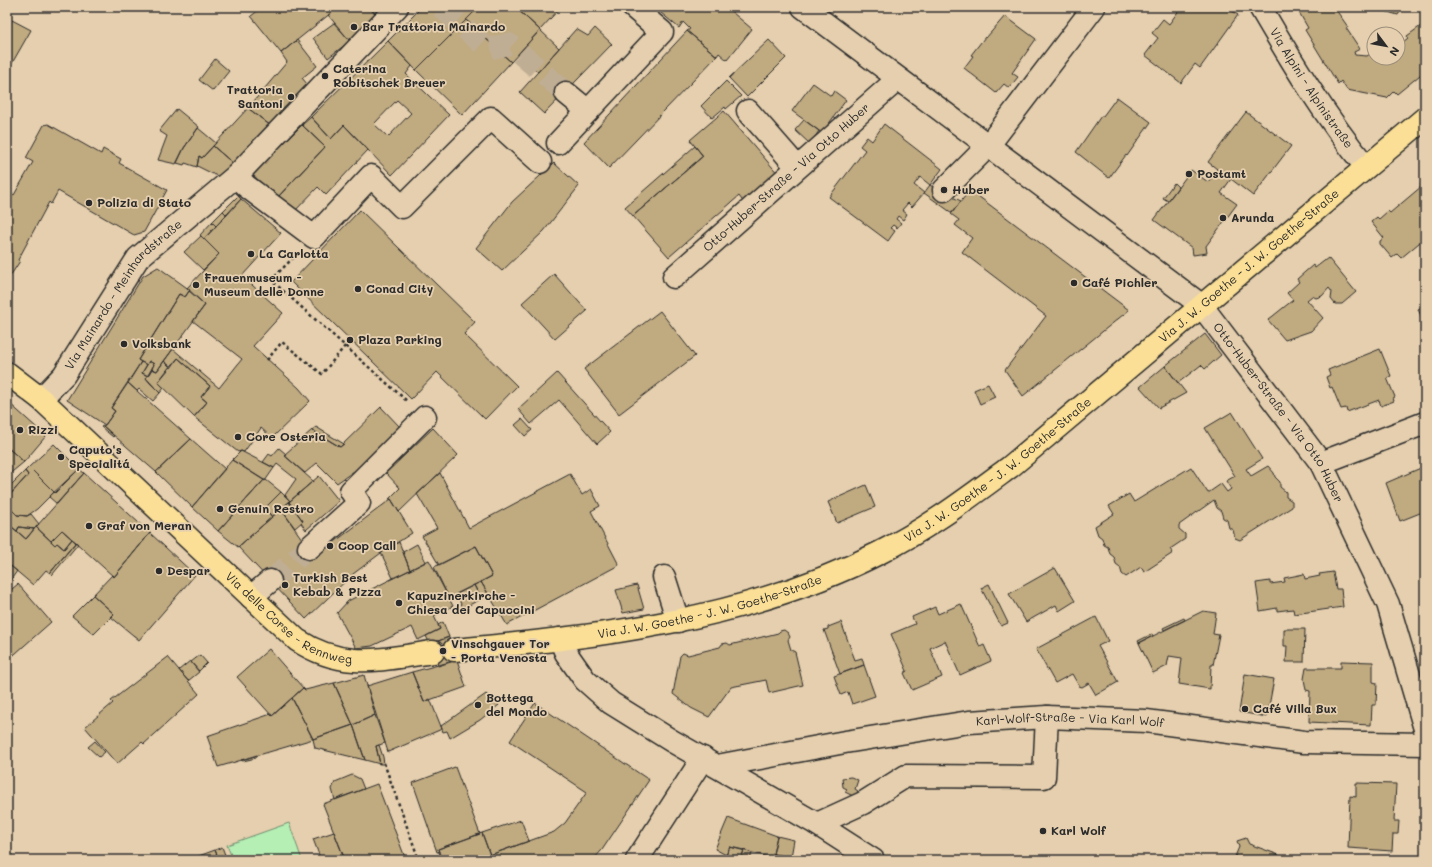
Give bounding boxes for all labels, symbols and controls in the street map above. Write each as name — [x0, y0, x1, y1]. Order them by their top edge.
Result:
place label: Bar Trattoria Mainardo — [362, 18, 505, 34]
marker: Bar Trattoria Mainardo — [349, 22, 359, 32]
street label: Via Alpini - Alpinistraße — [1267, 24, 1357, 151]
north arrow — [1366, 26, 1406, 66]
text: N — [1386, 44, 1403, 59]
place label: Caterina Robitschek Breuer — [333, 60, 446, 90]
marker: Caterina Robitschek Breuer — [320, 71, 330, 81]
place label: Trattoria Santoni — [227, 81, 283, 111]
marker: Trattoria Santoni — [286, 92, 296, 102]
street label: Otto-Huber-Straße - Via Otto Huber — [699, 99, 872, 255]
place label: Postamt — [1197, 165, 1246, 181]
marker: Postamt — [1184, 169, 1194, 179]
place label: Huber — [952, 181, 990, 197]
marker: Huber — [939, 185, 949, 195]
street label: Via J. W. Goethe - J. W. Goethe-Straße — [1155, 185, 1342, 346]
place label: Polizia di Stato — [97, 194, 191, 210]
marker: Polizia di Stato — [84, 198, 94, 208]
place label: Arunda — [1231, 209, 1274, 225]
marker: Arunda — [1218, 213, 1228, 223]
street label: Via Mainardo - Meinhardstraße — [61, 216, 185, 372]
place label: La Carlotta — [259, 245, 329, 261]
marker: La Carlotta — [246, 249, 256, 259]
place label: Frauenmuseum - Museum delle Donne — [204, 269, 324, 299]
place label: Café Pichler — [1082, 274, 1157, 290]
marker: Café Pichler — [1069, 278, 1079, 288]
marker: Frauenmuseum - Museum delle Donne — [191, 280, 201, 290]
place label: Conad City — [366, 280, 434, 296]
marker: Conad City — [353, 284, 363, 294]
street label: Otto-Huber-Straße - Via Otto Huber — [1210, 319, 1348, 505]
place label: Plaza Parking — [358, 331, 442, 347]
place label: Volksbank — [132, 335, 191, 351]
marker: Plaza Parking — [345, 335, 355, 345]
marker: Volksbank — [119, 339, 129, 349]
street label: Via J. W. Goethe - J. W. Goethe-Straße — [901, 393, 1094, 545]
place label: Rizzi — [28, 421, 58, 437]
marker: Rizzi — [15, 425, 25, 435]
place label: Core Osteria — [246, 428, 326, 444]
marker: Core Osteria — [233, 432, 243, 442]
place label: Caputo‘s Specialitá — [69, 441, 130, 471]
marker: Caputo‘s Specialitá — [56, 452, 66, 462]
place label: Genuin Restro — [228, 500, 314, 516]
marker: Genuin Restro — [215, 504, 225, 514]
place label: Graf von Meran — [97, 517, 192, 533]
marker: Graf von Meran — [84, 521, 94, 531]
place label: Coop Call — [338, 537, 396, 553]
marker: Coop Call — [325, 541, 335, 551]
place label: Despar — [167, 562, 210, 578]
marker: Despar — [154, 566, 164, 576]
street label: Via delle Corse - Rennweg — [222, 568, 353, 667]
place label: Turkish Best Kebab & Pizza — [293, 569, 382, 599]
street label: Via J. W. Goethe - J. W. Goethe-Straße — [596, 570, 824, 641]
marker: Turkish Best Kebab & Pizza — [280, 580, 290, 590]
place label: Kapuzinerkirche - Chiesa dei Capuccini — [407, 587, 535, 617]
marker: Kapuzinerkirche - Chiesa dei Capuccini — [394, 598, 404, 608]
place label: Vinschgauer Tor - Porta Venosta — [451, 635, 550, 665]
marker: Vinschgauer Tor - Porta Venosta — [438, 646, 448, 656]
place label: Bottega del Mondo — [486, 689, 547, 719]
marker: Bottega del Mondo — [473, 700, 483, 710]
place label: Café Villa Bux — [1253, 700, 1337, 716]
marker: Café Villa Bux — [1240, 704, 1250, 714]
street label: Karl-Wolf-Straße - Via Karl Wolf — [975, 708, 1166, 730]
place label: Karl Wolf — [1051, 822, 1107, 838]
marker: Karl Wolf — [1038, 826, 1048, 836]

